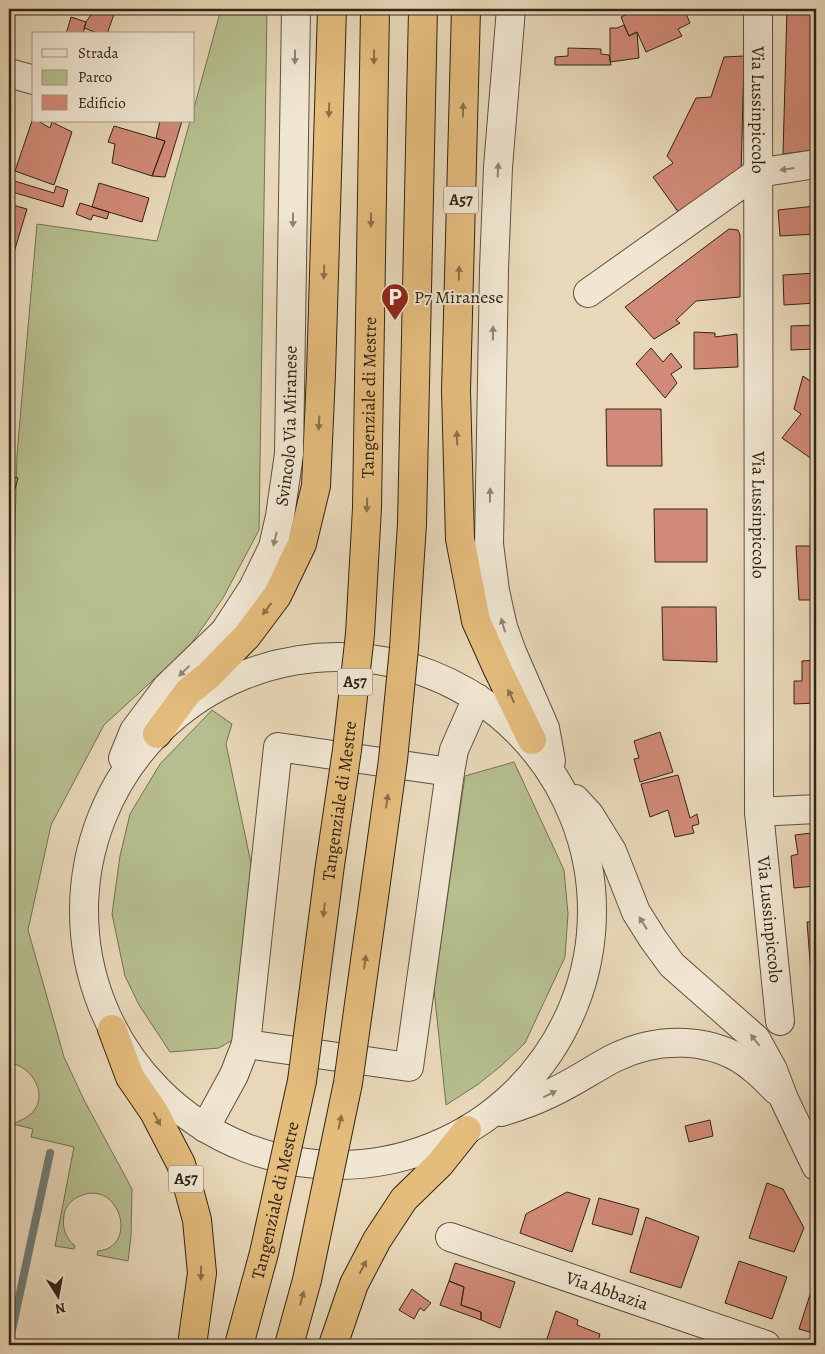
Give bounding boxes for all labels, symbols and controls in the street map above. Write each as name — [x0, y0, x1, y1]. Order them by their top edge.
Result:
legend — [32, 32, 195, 122]
text: Strada — [78, 43, 119, 63]
street label: Via Lussinpiccolo — [746, 45, 770, 174]
one-way arrow — [291, 50, 299, 66]
one-way arrow — [370, 50, 378, 66]
text: Parco — [78, 67, 112, 87]
text: Edificio — [78, 93, 126, 113]
one-way arrow — [324, 102, 332, 118]
one-way arrow — [460, 102, 468, 118]
one-way arrow — [494, 162, 502, 178]
one-way arrow — [778, 165, 794, 173]
road number: A57 — [444, 186, 478, 214]
one-way arrow — [288, 212, 296, 228]
one-way arrow — [367, 212, 375, 228]
one-way arrow — [320, 265, 328, 281]
one-way arrow — [456, 265, 464, 281]
parking icon: P7 Miranese — [380, 282, 410, 321]
place label: P7 Miranese — [414, 285, 504, 309]
street label: Tangenziale di Mestre — [355, 317, 382, 478]
one-way arrow — [489, 325, 497, 341]
street label: Svincolo Via Miranese — [270, 345, 303, 508]
one-way arrow — [314, 415, 322, 431]
one-way arrow — [453, 430, 461, 446]
street label: Via Lussinpiccolo — [747, 450, 771, 579]
one-way arrow — [486, 487, 494, 503]
one-way arrow — [363, 497, 371, 513]
one-way arrow — [271, 531, 279, 546]
one-way arrow — [262, 602, 272, 616]
one-way arrow — [499, 618, 507, 633]
one-way arrow — [179, 665, 191, 677]
road number: A57 — [338, 669, 372, 696]
one-way arrow — [506, 689, 515, 704]
street label: Tangenziale di Mestre — [316, 720, 362, 882]
one-way arrow — [383, 792, 391, 808]
street label: Via Lussinpiccolo — [751, 854, 788, 984]
one-way arrow — [320, 902, 328, 918]
one-way arrow — [639, 917, 648, 930]
one-way arrow — [361, 953, 369, 969]
one-way arrow — [749, 1033, 760, 1046]
one-way arrow — [543, 1089, 557, 1097]
one-way arrow — [153, 1112, 161, 1126]
one-way arrow — [336, 1115, 344, 1130]
street label: Tangenziale di Mestre — [245, 1119, 305, 1282]
road number: A57 — [168, 1166, 204, 1192]
one-way arrow — [359, 1260, 367, 1274]
one-way arrow — [197, 1265, 205, 1281]
street label: Via Abbazia — [562, 1265, 652, 1316]
north arrow — [32, 1272, 82, 1322]
one-way arrow — [298, 1291, 306, 1306]
text: N — [54, 1298, 67, 1319]

